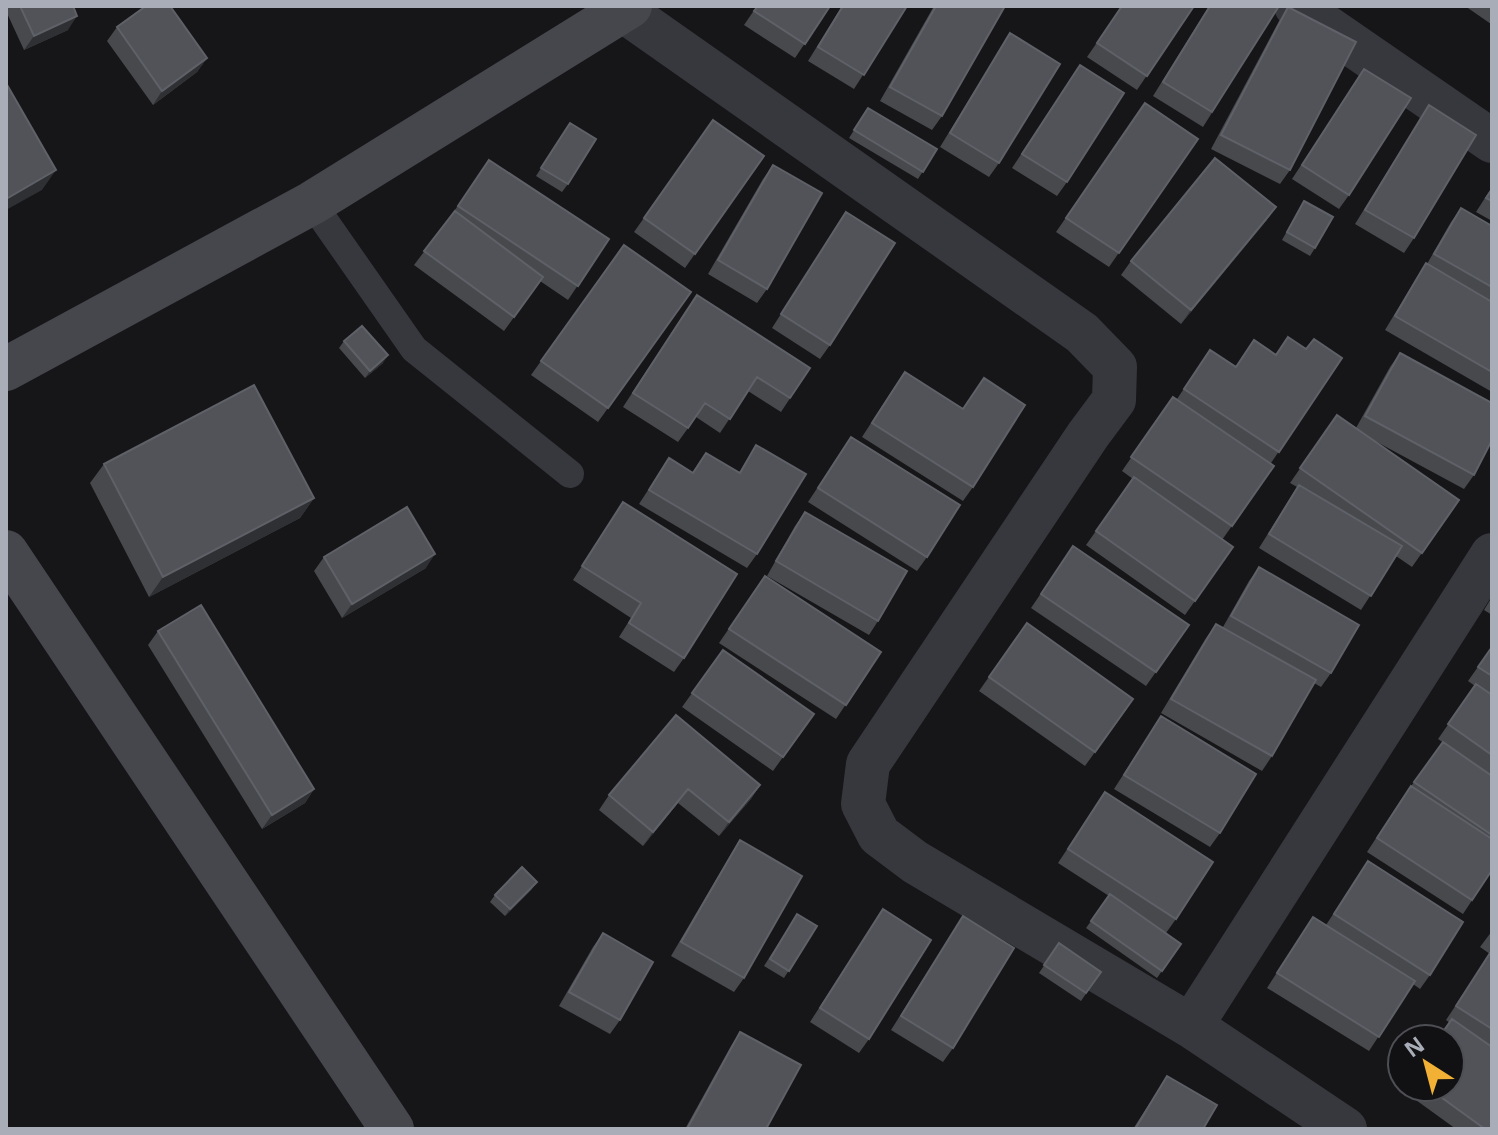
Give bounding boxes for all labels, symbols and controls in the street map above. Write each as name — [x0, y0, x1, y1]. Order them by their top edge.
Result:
north arrow — [1386, 1023, 1466, 1103]
text: N — [1398, 1029, 1430, 1063]

